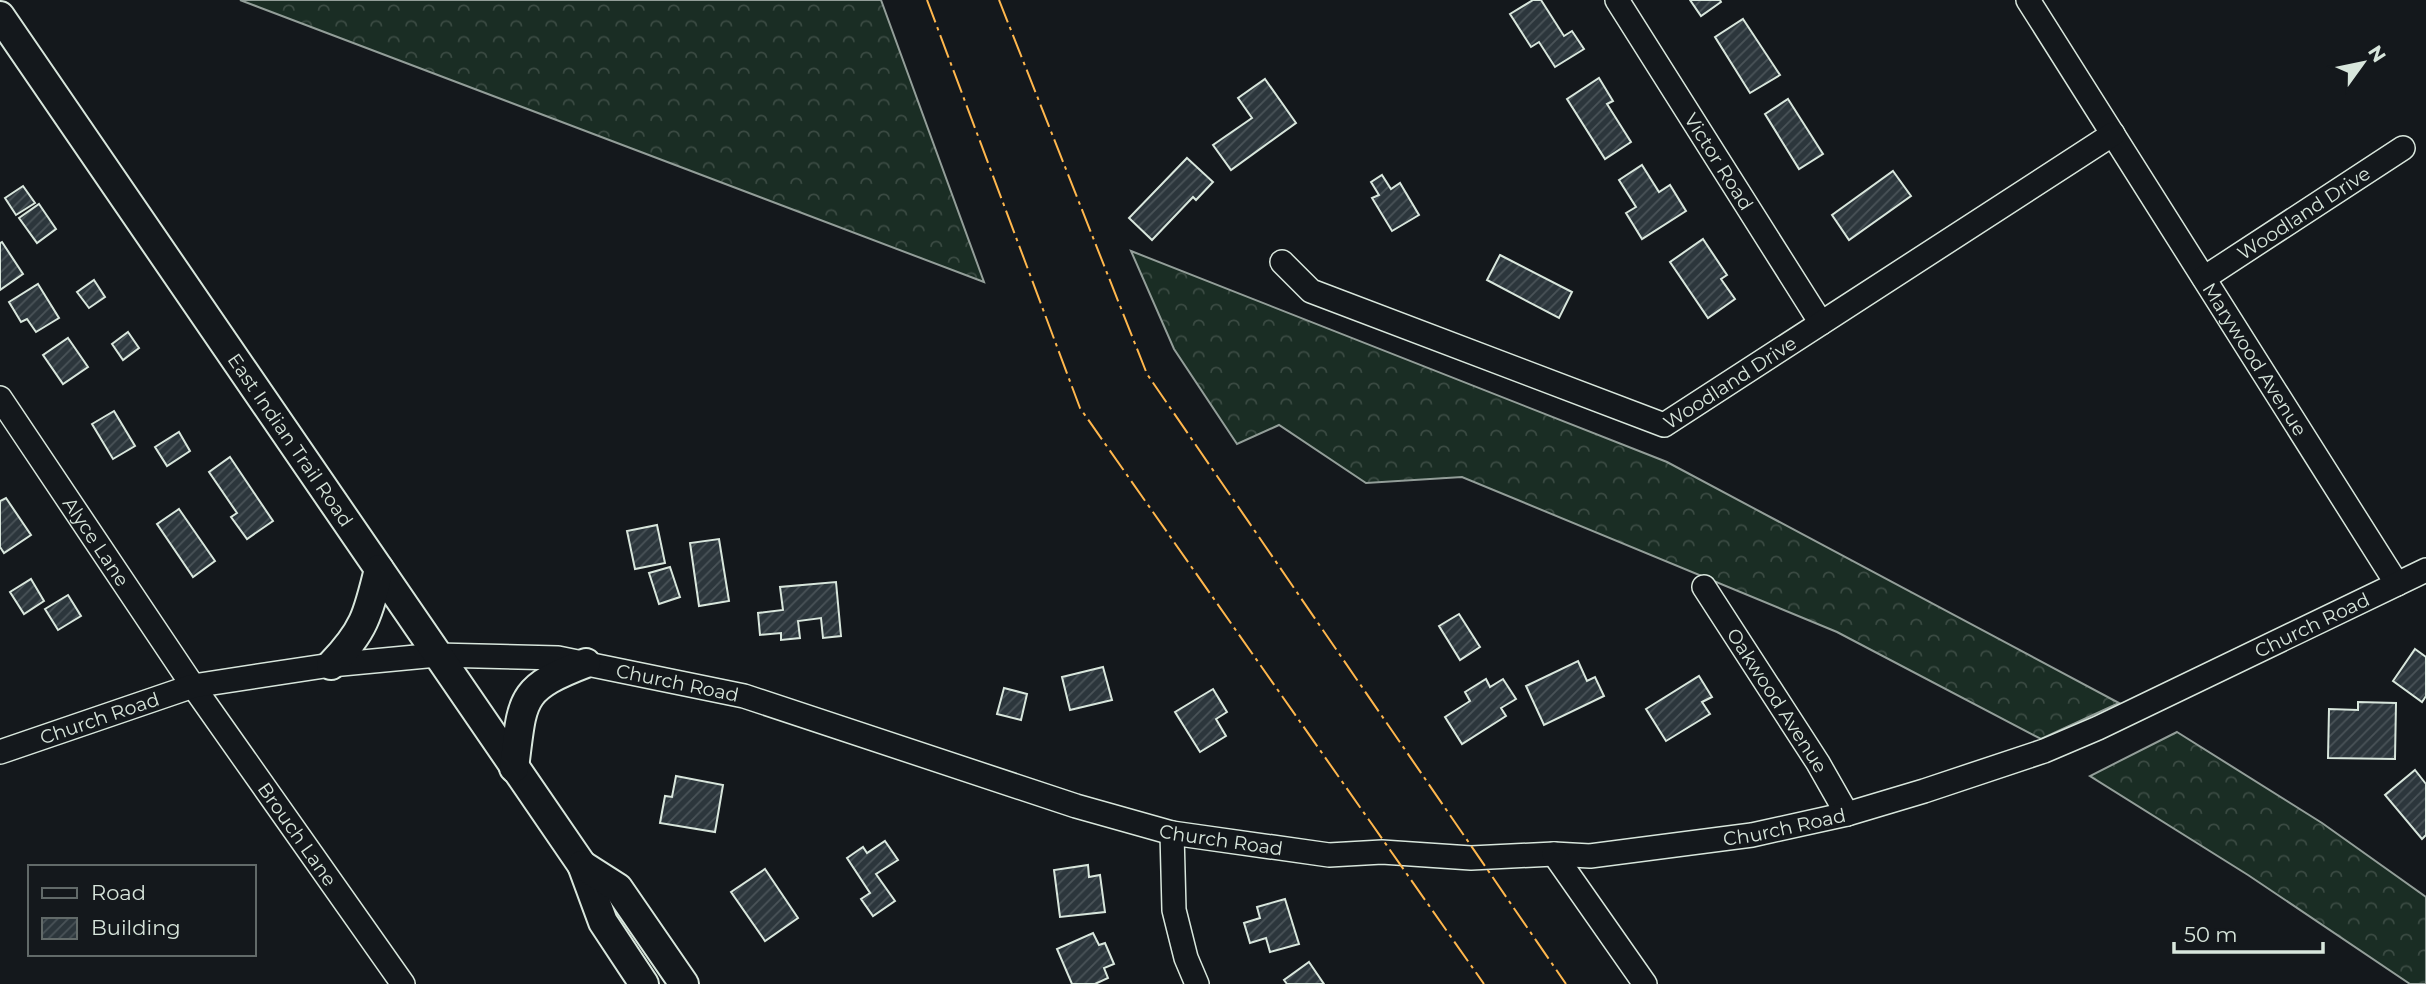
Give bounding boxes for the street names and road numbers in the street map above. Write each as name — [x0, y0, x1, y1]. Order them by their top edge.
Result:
street label: Victor Road — [1679, 109, 1758, 215]
street label: Woodland Drive — [2233, 162, 2375, 265]
street label: Marywood Avenue — [2198, 279, 2312, 441]
street label: Woodland Drive — [1659, 331, 1801, 434]
street label: East Indian Trail Road — [223, 349, 358, 531]
street label: Alyce Lane — [58, 493, 134, 591]
street label: Church Road — [2251, 588, 2373, 663]
street label: Oakwood Avenue — [1722, 624, 1832, 777]
street label: Church Road — [614, 659, 741, 707]
street label: Church Road — [37, 687, 162, 750]
street label: Brouch Lane — [253, 778, 341, 891]
street label: Church Road — [1722, 804, 1848, 851]
street label: Church Road — [1157, 819, 1284, 860]

